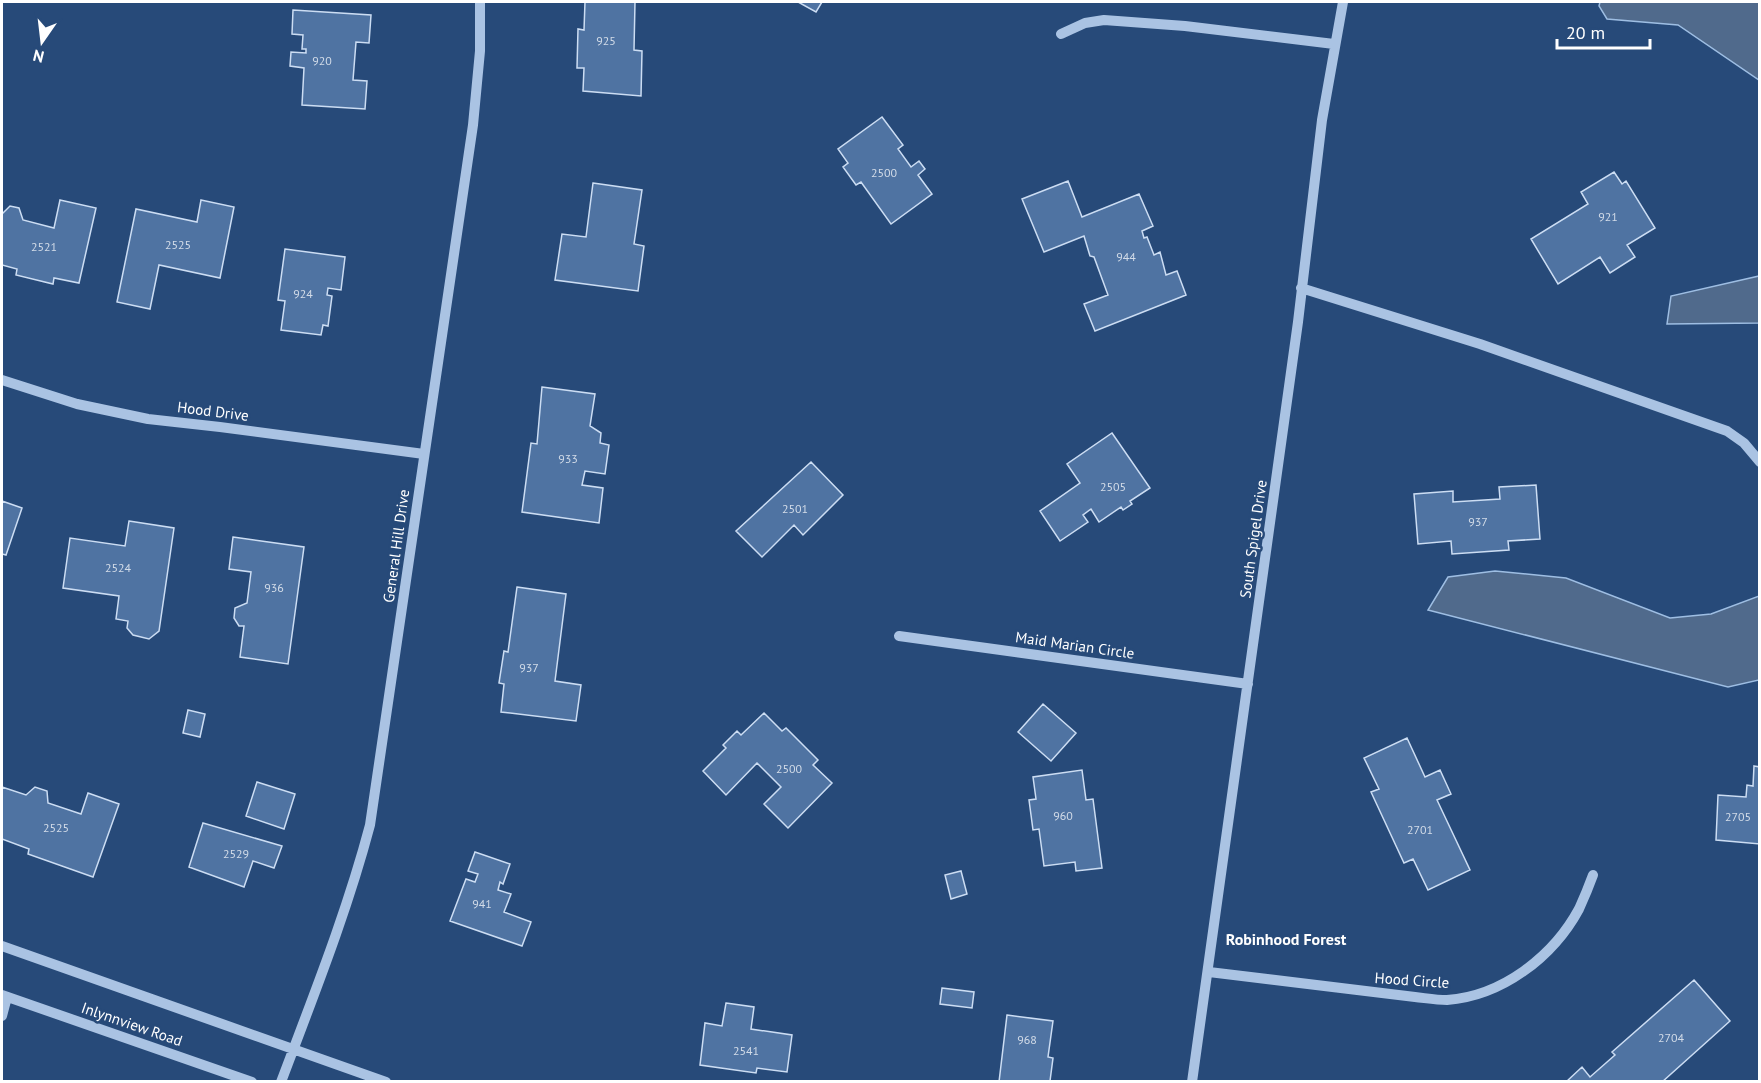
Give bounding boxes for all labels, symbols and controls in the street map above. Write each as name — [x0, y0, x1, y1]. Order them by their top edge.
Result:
north arrow — [12, 12, 72, 72]
scale bar — [1557, 12, 1650, 50]
text: 20 m — [1566, 21, 1605, 44]
house number: 925 — [596, 33, 616, 48]
text: N — [31, 46, 46, 68]
house number: 920 — [312, 53, 332, 68]
house number: 2500 — [871, 165, 898, 180]
house number: 921 — [1598, 209, 1618, 224]
house number: 2525 — [165, 237, 191, 252]
house number: 2521 — [31, 239, 57, 254]
house number: 944 — [1116, 249, 1136, 264]
house number: 924 — [293, 286, 313, 301]
street label: Hood Drive — [176, 397, 250, 425]
house number: 933 — [558, 451, 578, 466]
house number: 2505 — [1100, 479, 1126, 494]
street label: South Spigel Drive — [1235, 479, 1271, 599]
street label: General Hill Drive — [379, 488, 413, 604]
house number: 2501 — [782, 501, 808, 516]
house number: 937 — [1468, 514, 1488, 529]
house number: 2524 — [105, 560, 132, 575]
house number: 936 — [264, 580, 284, 595]
street label: Maid Marian Circle — [1014, 627, 1136, 663]
house number: 937 — [519, 660, 539, 675]
house number: 2500 — [776, 761, 803, 776]
house number: 960 — [1053, 808, 1073, 823]
house number: 2705 — [1725, 809, 1751, 824]
house number: 2525 — [43, 820, 69, 835]
house number: 2701 — [1407, 822, 1433, 837]
house number: 2529 — [223, 846, 249, 861]
house number: 941 — [472, 896, 492, 911]
district label: Robinhood Forest — [1226, 929, 1347, 949]
street label: Hood Circle — [1374, 968, 1450, 992]
street label: Inlynnview Road — [79, 998, 185, 1050]
house number: 2704 — [1658, 1030, 1685, 1045]
house number: 968 — [1017, 1032, 1037, 1047]
house number: 2541 — [733, 1043, 759, 1058]

